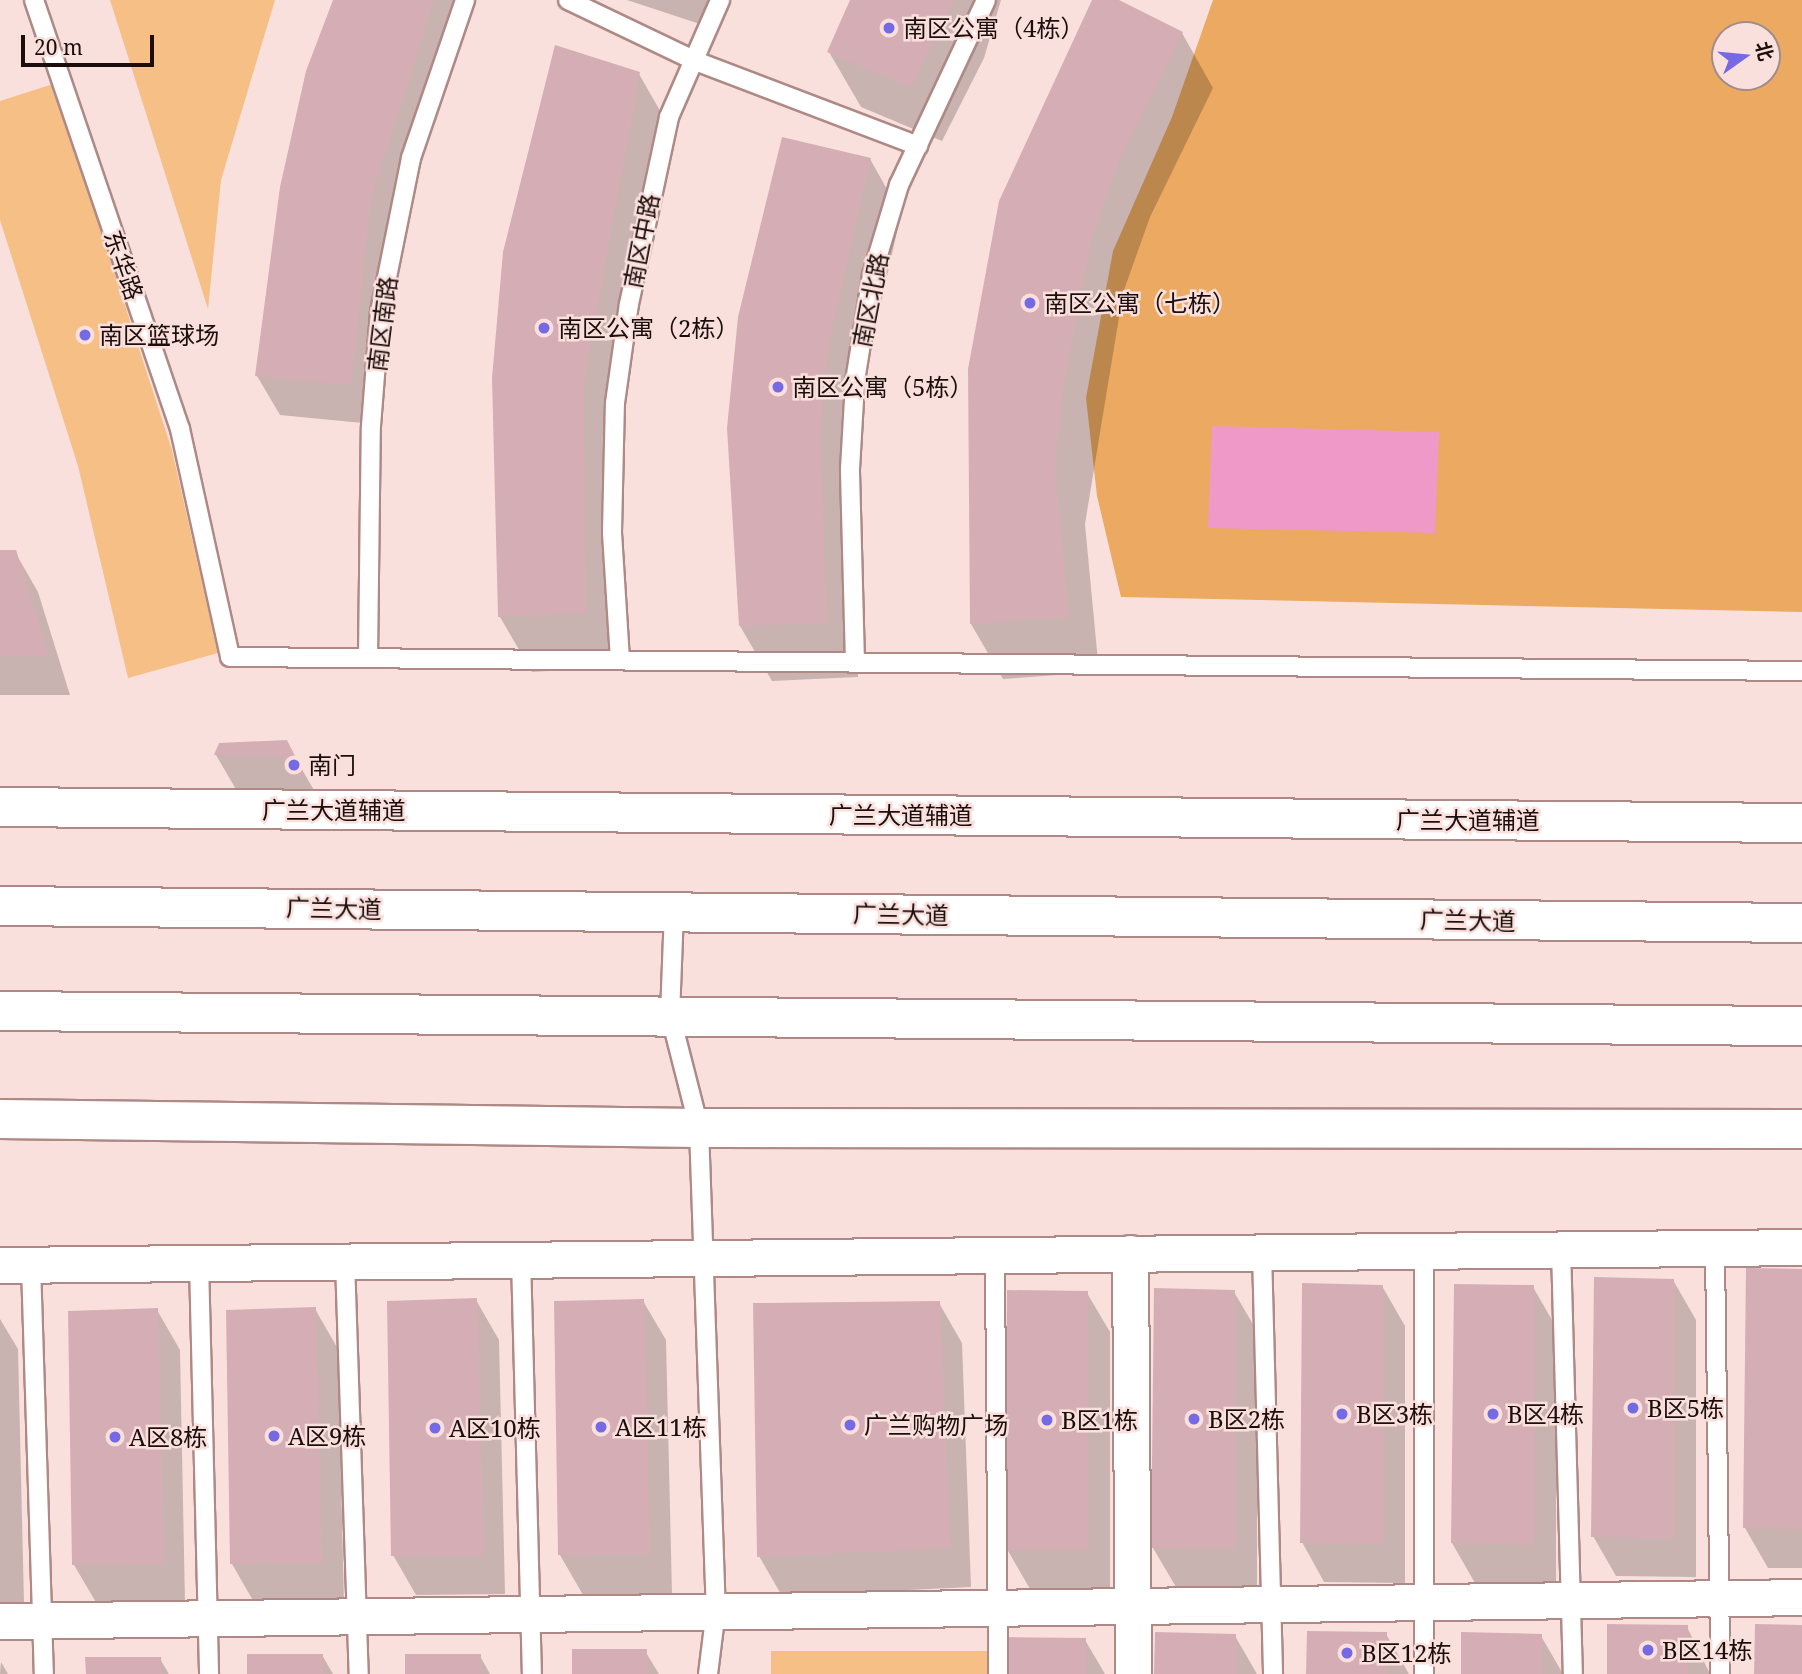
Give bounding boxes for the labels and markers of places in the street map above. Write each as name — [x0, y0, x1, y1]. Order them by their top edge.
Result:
place label: 南区公寓（4栋） — [903, 14, 1084, 42]
marker: 南区公寓（4栋） — [881, 20, 897, 36]
place label: 南区公寓（七栋） — [1044, 289, 1236, 317]
marker: 南区公寓（七栋） — [1022, 295, 1038, 311]
place label: 南区公寓（2栋） — [558, 314, 739, 342]
marker: 南区公寓（2栋） — [536, 320, 552, 336]
place label: 南区篮球场 — [99, 321, 219, 349]
marker: 南区篮球场 — [77, 327, 93, 343]
place label: 南区公寓（5栋） — [792, 373, 973, 401]
marker: 南区公寓（5栋） — [770, 379, 786, 395]
place label: 南门 — [308, 751, 356, 779]
marker: 南门 — [286, 757, 302, 773]
place label: B区5栋 — [1647, 1394, 1724, 1422]
place label: B区3栋 — [1356, 1400, 1433, 1428]
place label: B区4栋 — [1507, 1400, 1584, 1428]
marker: B区5栋 — [1625, 1400, 1641, 1416]
place label: B区2栋 — [1208, 1405, 1285, 1433]
place label: B区1栋 — [1061, 1406, 1138, 1434]
marker: B区3栋 — [1334, 1406, 1350, 1422]
marker: B区4栋 — [1485, 1406, 1501, 1422]
place label: 广兰购物广场 — [864, 1411, 1008, 1439]
marker: B区2栋 — [1186, 1411, 1202, 1427]
marker: B区1栋 — [1039, 1412, 1055, 1428]
place label: A区11栋 — [615, 1413, 707, 1441]
place label: A区10栋 — [449, 1414, 541, 1442]
marker: 广兰购物广场 — [842, 1417, 858, 1433]
marker: A区11栋 — [593, 1419, 609, 1435]
marker: A区10栋 — [427, 1420, 443, 1436]
place label: A区9栋 — [288, 1422, 366, 1450]
place label: A区8栋 — [129, 1423, 207, 1451]
marker: A区9栋 — [266, 1428, 282, 1444]
marker: A区8栋 — [107, 1429, 123, 1445]
place label: B区14栋 — [1662, 1636, 1753, 1664]
place label: B区12栋 — [1361, 1639, 1452, 1667]
marker: B区14栋 — [1640, 1642, 1656, 1658]
marker: B区12栋 — [1339, 1645, 1355, 1661]

